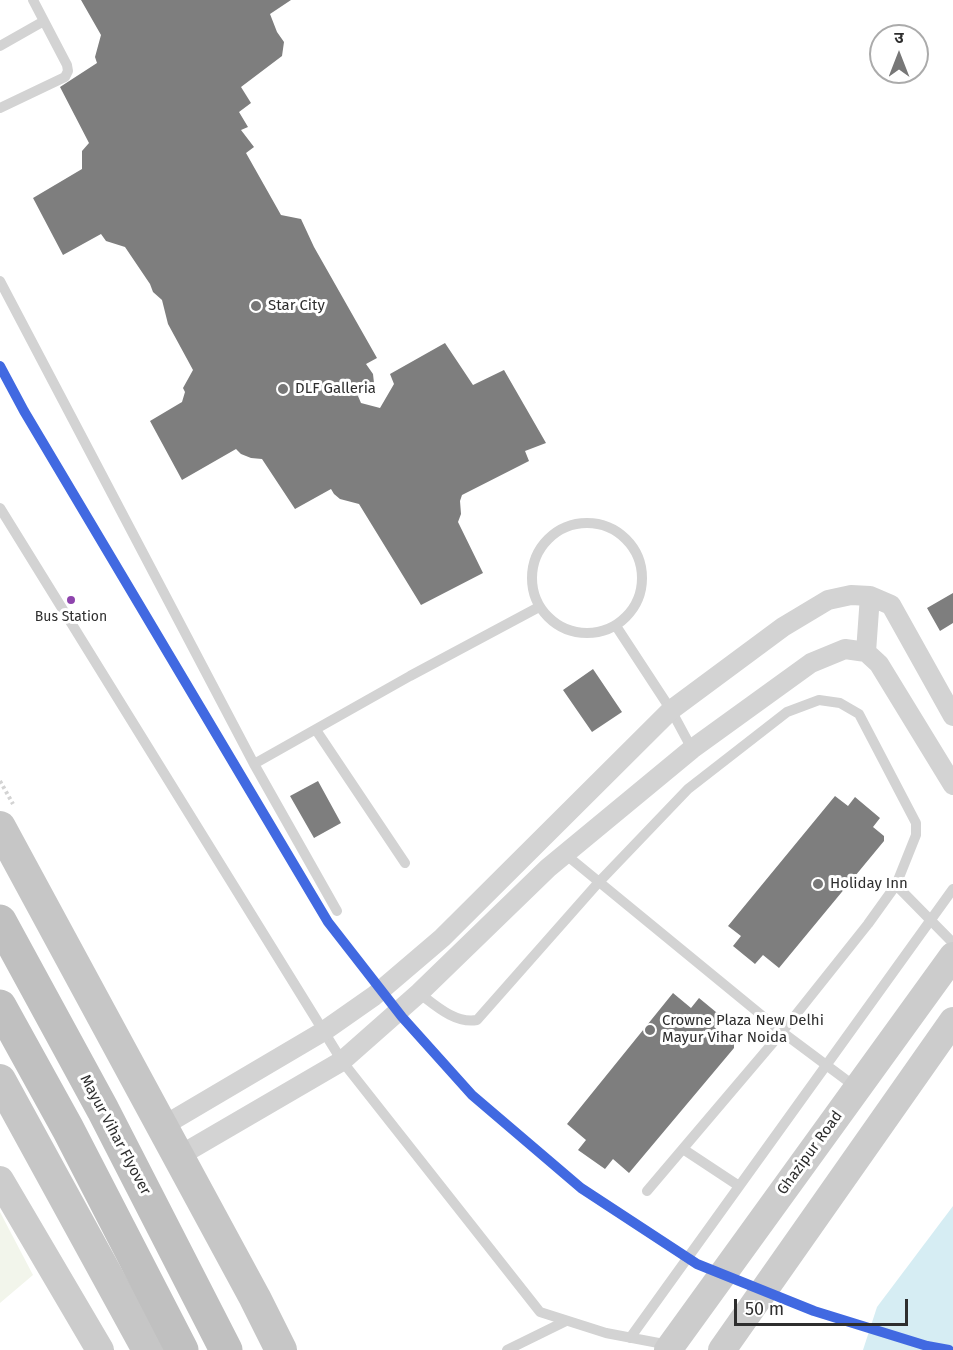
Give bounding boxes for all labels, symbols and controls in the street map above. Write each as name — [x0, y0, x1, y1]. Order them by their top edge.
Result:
north arrow — [869, 24, 929, 84]
text: उ — [894, 28, 904, 47]
place label: Star City — [268, 297, 325, 315]
marker: Star City — [249, 299, 263, 313]
place label: DLF Galleria — [295, 380, 376, 398]
marker: DLF Galleria — [276, 382, 290, 396]
marker: Bus Station — [65, 594, 77, 606]
place label: Bus Station — [35, 609, 107, 625]
place label: Holiday Inn — [830, 875, 908, 893]
marker: Holiday Inn — [811, 877, 825, 891]
place label: Crowne Plaza New Delhi Mayur Vihar Noida — [662, 1012, 824, 1047]
marker: Crowne Plaza New Delhi Mayur Vihar Noida — [643, 1023, 657, 1037]
street label: Mayur Vihar Flyover — [76, 1072, 154, 1198]
street label: Ghazipur Road — [774, 1108, 846, 1198]
scale bar — [737, 1287, 911, 1325]
text: 50 m — [745, 1298, 784, 1320]

